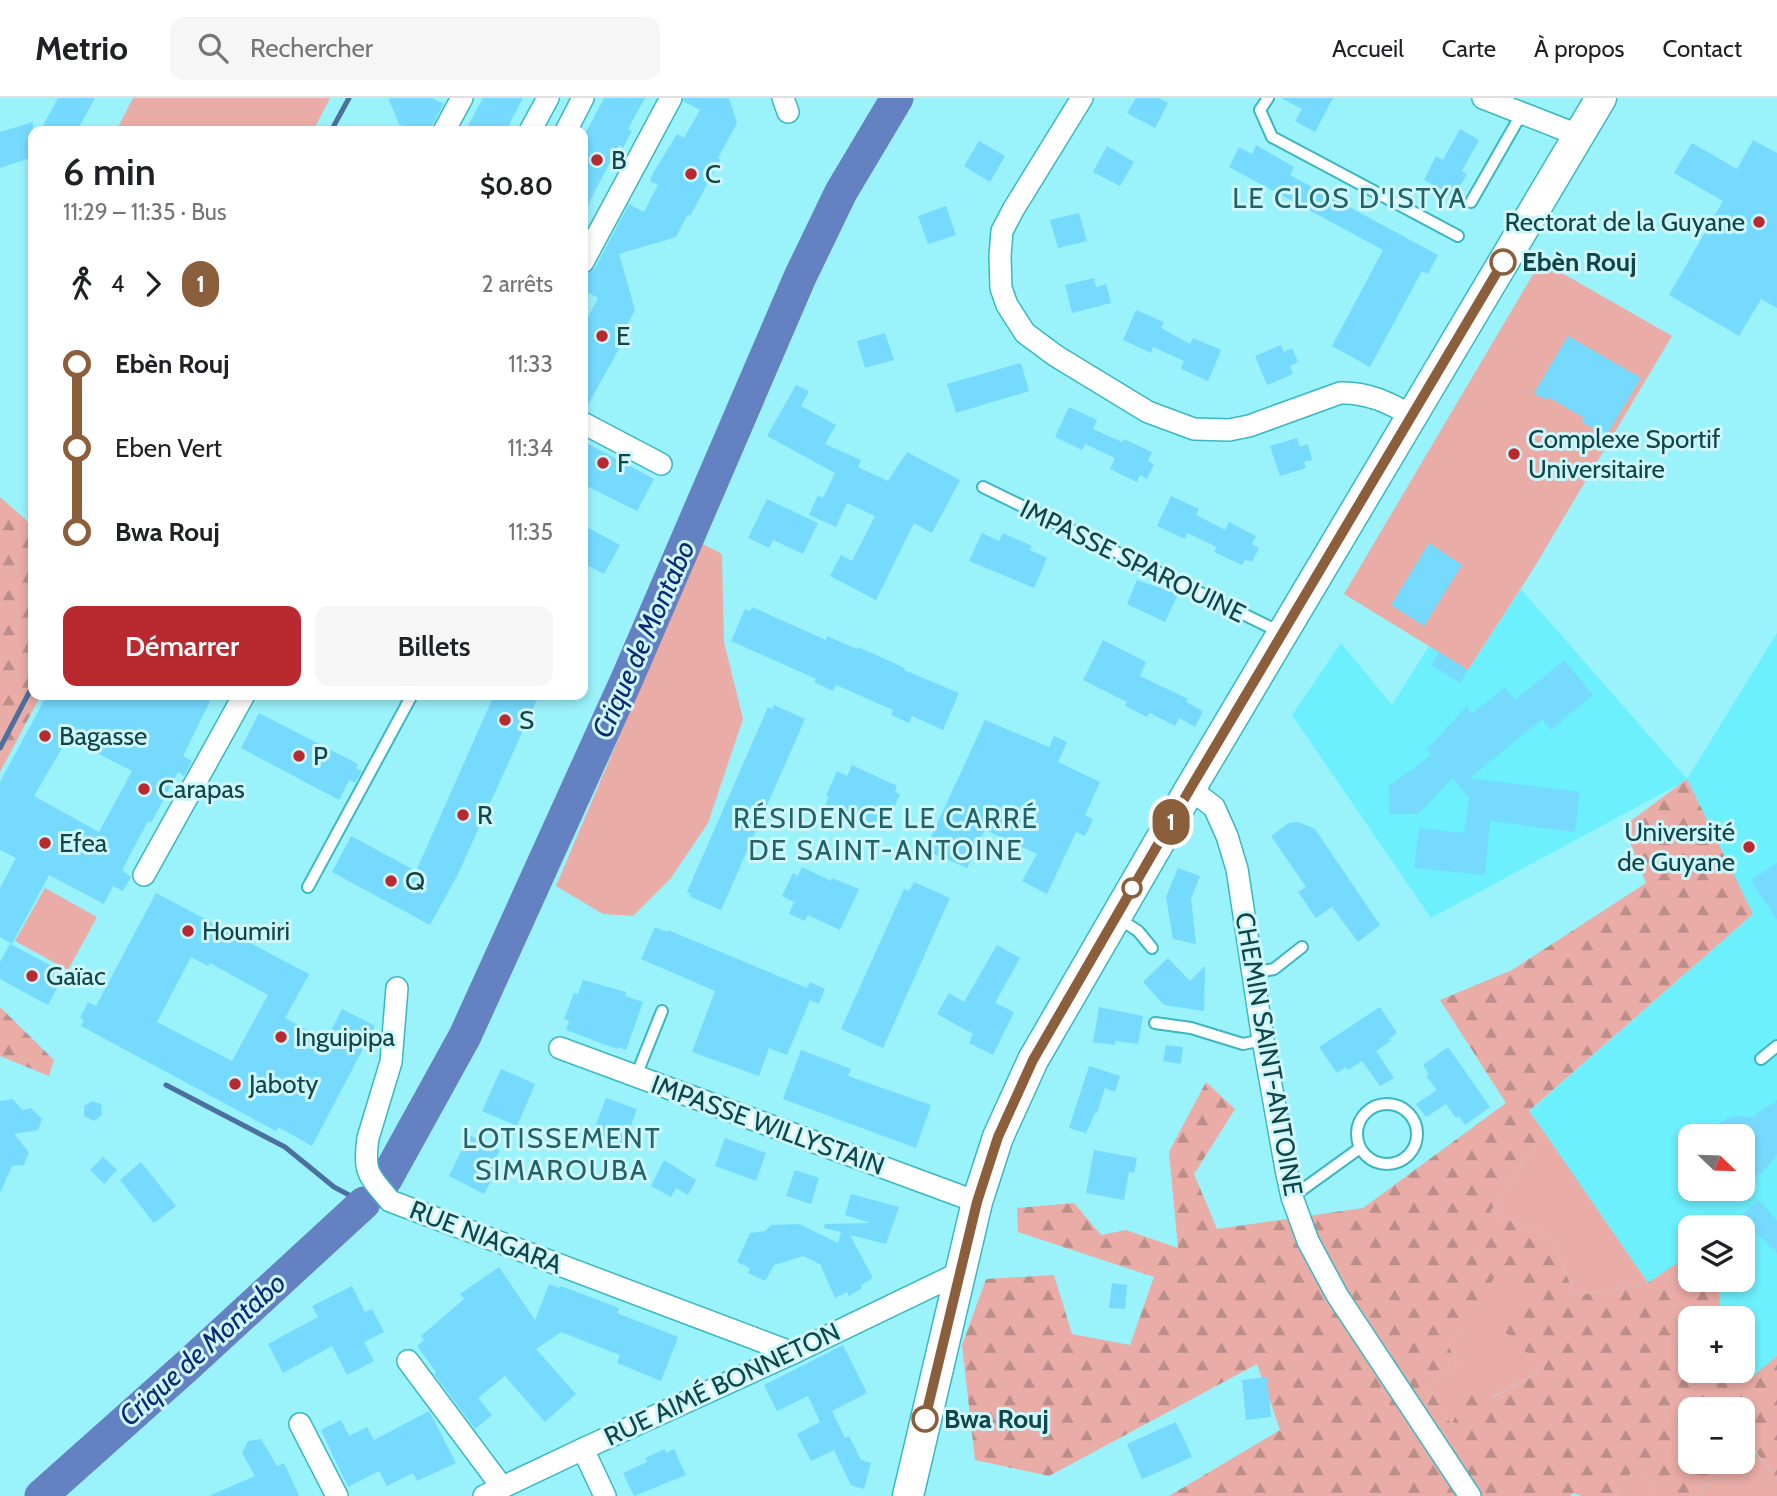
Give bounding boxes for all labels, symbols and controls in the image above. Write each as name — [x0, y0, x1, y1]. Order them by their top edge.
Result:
search box — [170, 17, 660, 80]
text: Metrio — [35, 28, 128, 68]
icon: search — [194, 29, 232, 67]
text: Rechercher — [250, 32, 373, 64]
text: Accueil — [1332, 34, 1404, 63]
text: Carte — [1442, 34, 1496, 63]
text: À propos — [1534, 34, 1625, 63]
text: Contact — [1663, 34, 1742, 63]
place label: B — [611, 144, 627, 176]
text: 6 min — [63, 148, 156, 195]
marker: B — [589, 152, 605, 168]
place label: C — [705, 158, 721, 190]
marker: C — [683, 166, 699, 182]
text: $0.80 — [480, 170, 553, 202]
district label: LE CLOS D'ISTYA — [1232, 181, 1468, 215]
text: 11:29 – 11:35 · Bus — [63, 198, 226, 226]
place label: Rectorat de la Guyane — [1505, 206, 1745, 238]
marker: Rectorat de la Guyane — [1751, 214, 1767, 230]
place label: Ebèn Rouj — [1522, 246, 1636, 278]
marker: Ebèn Rouj — [1490, 249, 1516, 275]
icon: walk — [63, 265, 101, 303]
icon: forward — [134, 265, 172, 303]
text: 1 — [196, 269, 205, 298]
text: 4 — [111, 270, 124, 298]
text: 2 arrêts — [481, 270, 553, 298]
place label: E — [616, 320, 630, 352]
marker: E — [594, 328, 610, 344]
text: Ebèn Rouj — [115, 348, 229, 380]
text: 11:33 — [508, 350, 553, 378]
place label: Complexe Sportif Universitaire — [1528, 423, 1721, 485]
text: Eben Vert — [115, 432, 222, 464]
text: 11:34 — [507, 434, 553, 462]
marker: Complexe Sportif Universitaire — [1506, 446, 1522, 462]
place label: F — [617, 447, 631, 479]
marker: F — [595, 455, 611, 471]
street label: IMPASSE SPAROUINE — [1015, 493, 1251, 629]
text: Bwa Rouj — [115, 516, 220, 548]
text: 11:35 — [508, 518, 553, 546]
water label: Crique de Montabo — [584, 535, 702, 743]
button: Démarrer — [63, 606, 301, 686]
button: Billets — [315, 606, 553, 686]
place label: S — [519, 704, 534, 736]
marker: S — [497, 712, 513, 728]
place label: Bagasse — [59, 720, 147, 752]
marker: Bagasse — [37, 728, 53, 744]
place label: P — [313, 740, 328, 772]
marker: P — [291, 748, 307, 764]
place label: Carapas — [158, 773, 245, 805]
marker: Carapas — [136, 781, 152, 797]
place label: R — [477, 799, 493, 831]
line badge: 1 — [1148, 799, 1194, 845]
district label: RÉSIDENCE LE CARRÉ DE SAINT-ANTOINE — [733, 801, 1039, 867]
marker: R — [455, 807, 471, 823]
text: 1 — [1167, 807, 1175, 836]
place label: Université de Guyane — [1617, 816, 1735, 878]
place label: Efea — [59, 827, 108, 859]
marker: Efea — [37, 835, 53, 851]
marker: Université de Guyane — [1741, 839, 1757, 855]
place label: Q — [405, 865, 425, 897]
marker: Q — [383, 873, 399, 889]
unlabelled marker — [1122, 878, 1142, 898]
street label: CHEMIN SAINT-ANTOINE — [1228, 910, 1310, 1198]
place label: Houmiri — [202, 915, 290, 947]
marker: Houmiri — [180, 923, 196, 939]
place label: Gaïac — [46, 960, 106, 992]
marker: Gaïac — [24, 968, 40, 984]
place label: Inguipipa — [295, 1021, 395, 1053]
marker: Inguipipa — [273, 1029, 289, 1045]
place label: Jaboty — [248, 1068, 318, 1100]
street label: IMPASSE WILLYSTAIN — [647, 1068, 889, 1182]
marker: Jaboty — [227, 1076, 243, 1092]
district label: LOTISSEMENT SIMAROUBA — [462, 1121, 662, 1187]
north arrow — [1678, 1124, 1755, 1200]
map controls — [1678, 1124, 1755, 1474]
street label: RUE NIAGARA — [405, 1193, 567, 1281]
button: layers — [1678, 1215, 1755, 1292]
water label: Crique de Montabo — [112, 1265, 292, 1433]
button: + — [1678, 1306, 1755, 1383]
street label: RUE AIMÉ BONNETON — [599, 1315, 845, 1453]
button: − — [1678, 1397, 1755, 1474]
place label: Bwa Rouj — [944, 1403, 1049, 1435]
marker: Bwa Rouj — [912, 1406, 938, 1432]

